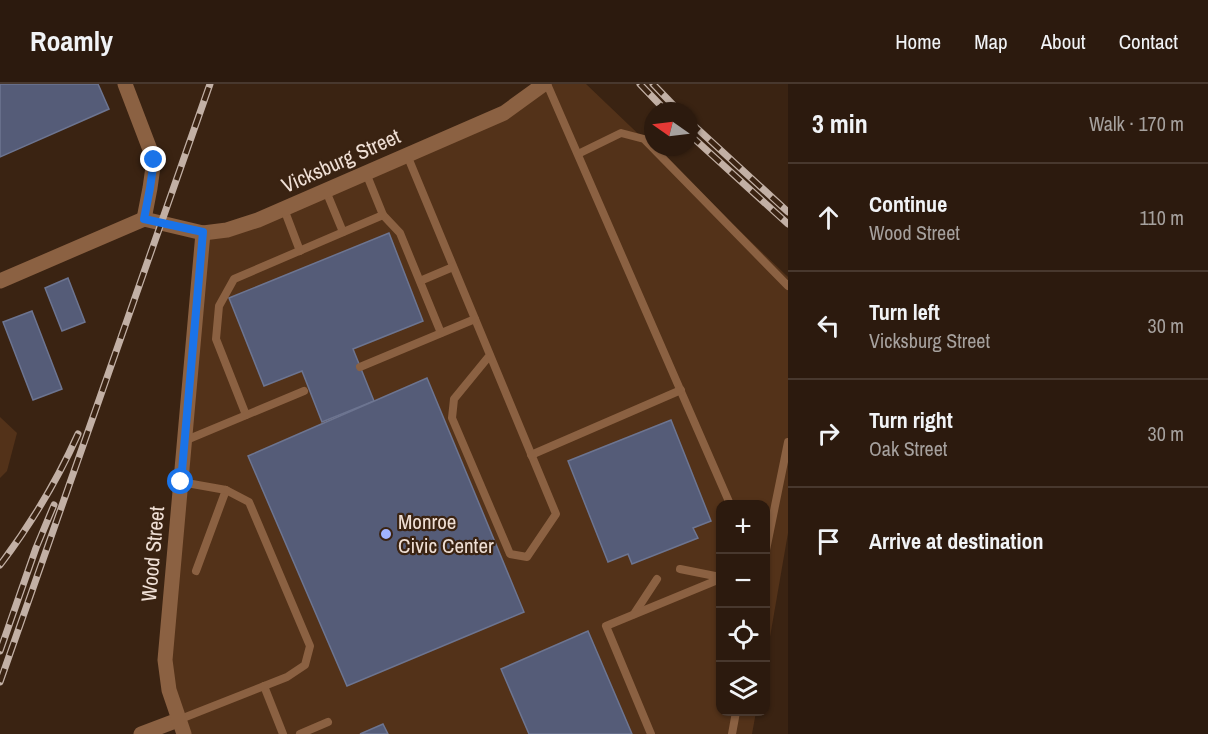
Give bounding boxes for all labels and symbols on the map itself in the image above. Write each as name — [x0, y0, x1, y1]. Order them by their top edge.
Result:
north arrow — [644, 102, 698, 156]
street label: Vicksburg Street — [277, 121, 405, 200]
route end — [140, 146, 166, 172]
route start — [167, 468, 193, 494]
street label: Wood Street — [134, 505, 171, 603]
place label: Monroe Civic Center — [398, 507, 494, 560]
marker: Monroe Civic Center — [379, 527, 393, 541]

